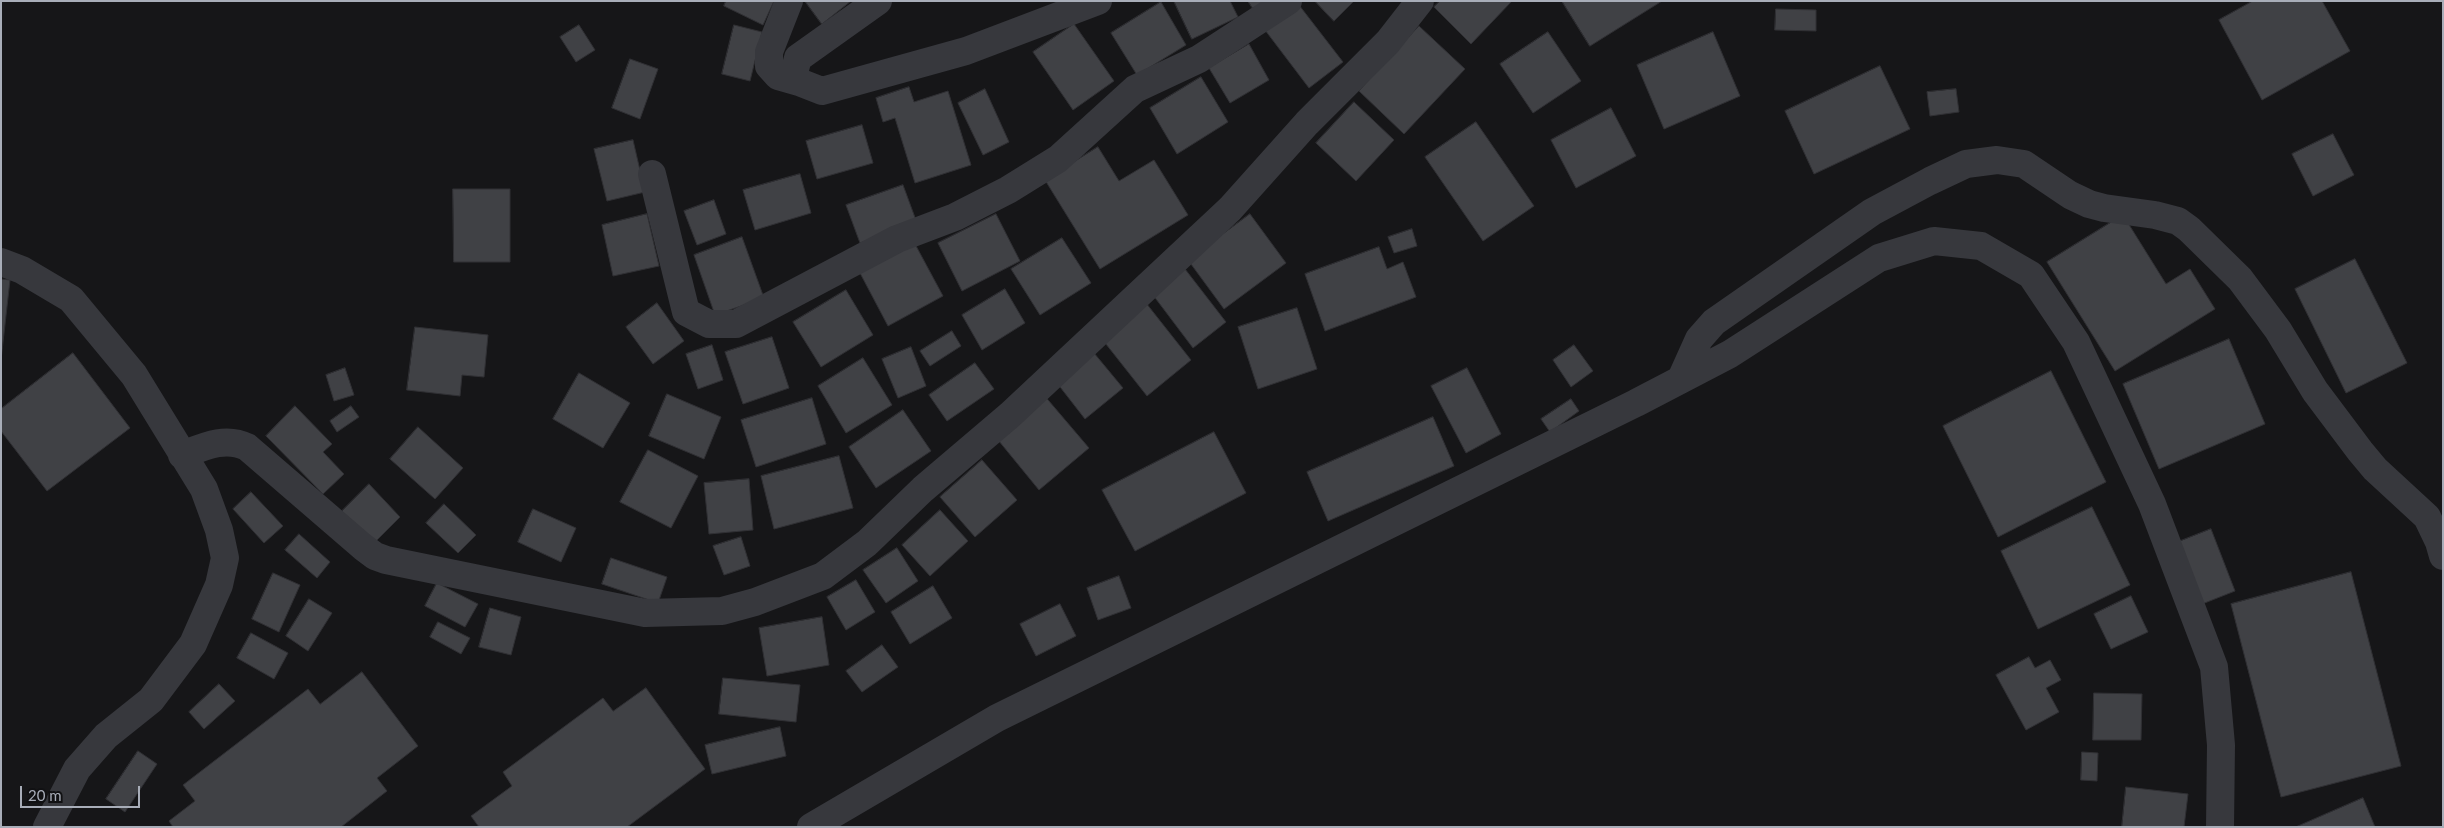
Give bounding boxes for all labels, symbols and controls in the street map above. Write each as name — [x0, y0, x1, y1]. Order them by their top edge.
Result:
scale bar — [22, 776, 142, 808]
text: 20 m — [28, 786, 62, 804]

